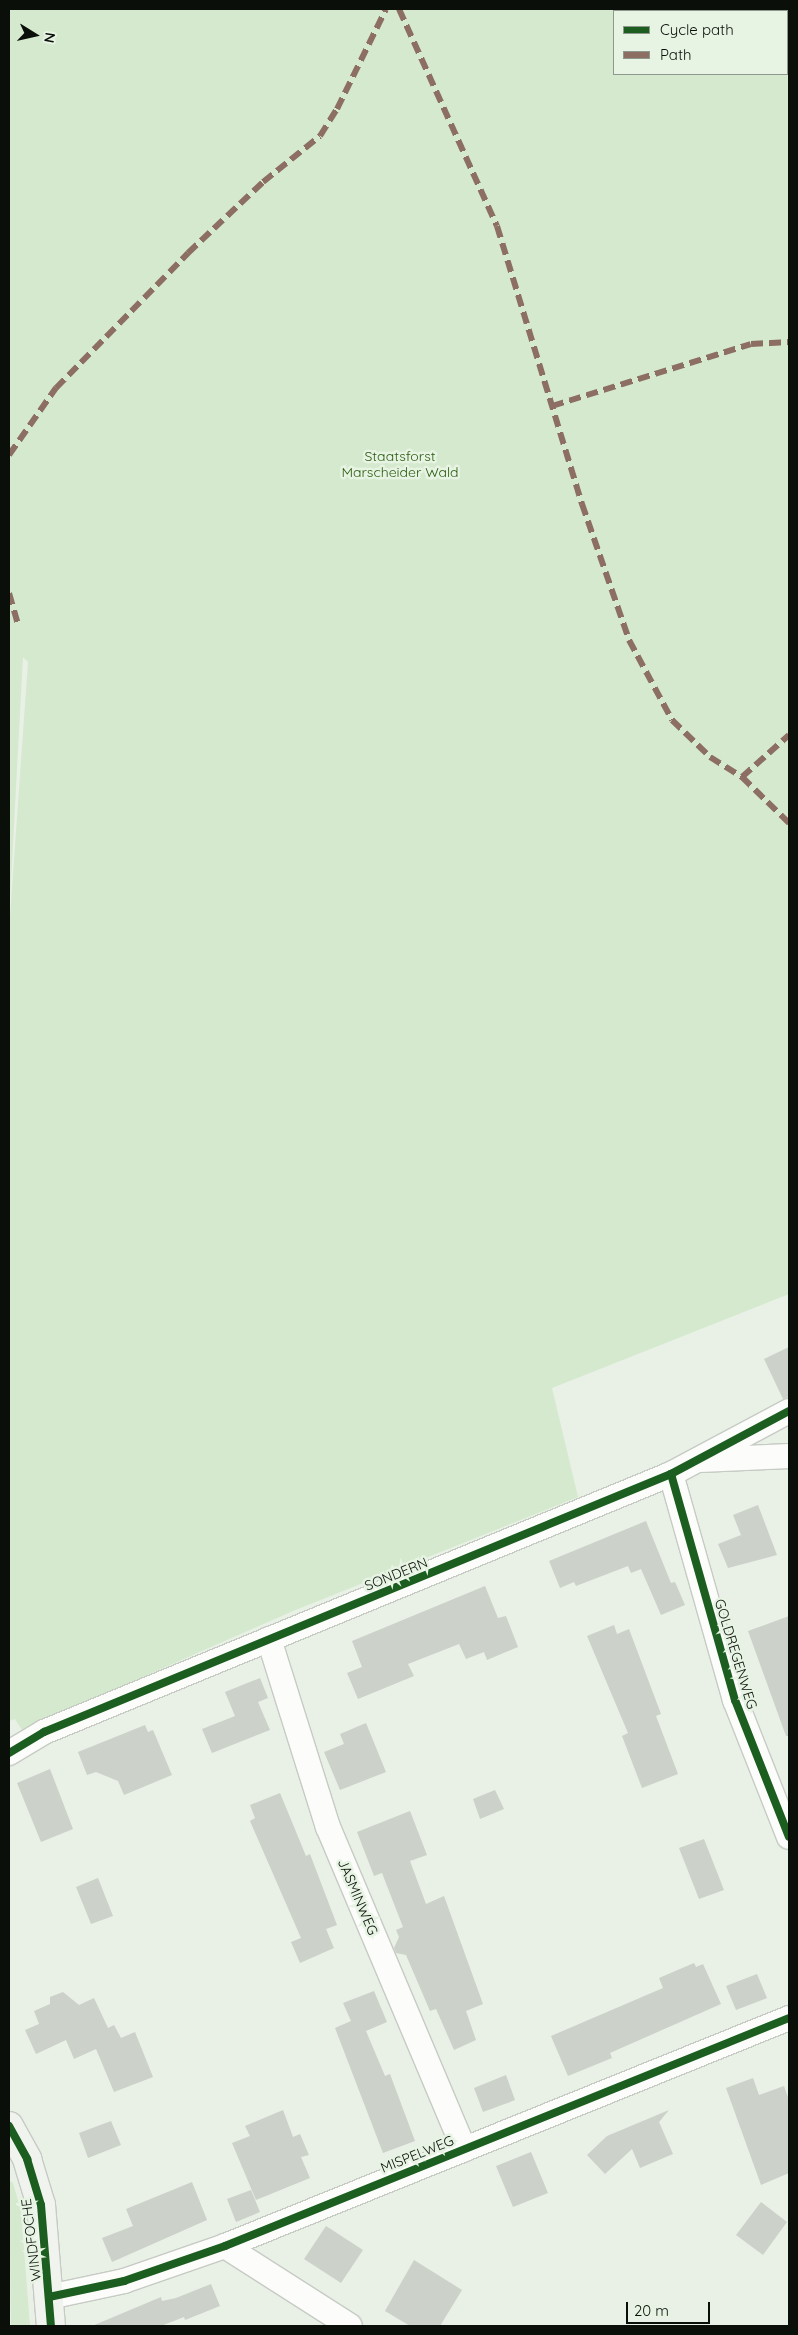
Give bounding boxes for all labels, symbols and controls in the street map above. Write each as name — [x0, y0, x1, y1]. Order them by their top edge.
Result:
north arrow — [10, 10, 60, 60]
legend — [613, 10, 788, 75]
text: Cycle path — [660, 20, 734, 39]
text: N — [40, 31, 60, 44]
text: Path — [660, 45, 692, 64]
park label: Staatsforst Marscheider Wald — [341, 448, 459, 481]
street label: SONDERN — [362, 1554, 430, 1594]
street label: GOLDREGENWEG — [711, 1597, 761, 1711]
street label: JASMINWEG — [334, 1856, 382, 1938]
street label: MISPELWEG — [378, 2132, 456, 2176]
street label: WINDFOCHE — [18, 2198, 44, 2282]
scale bar — [628, 2292, 712, 2324]
text: 20 m — [634, 2301, 669, 2320]

